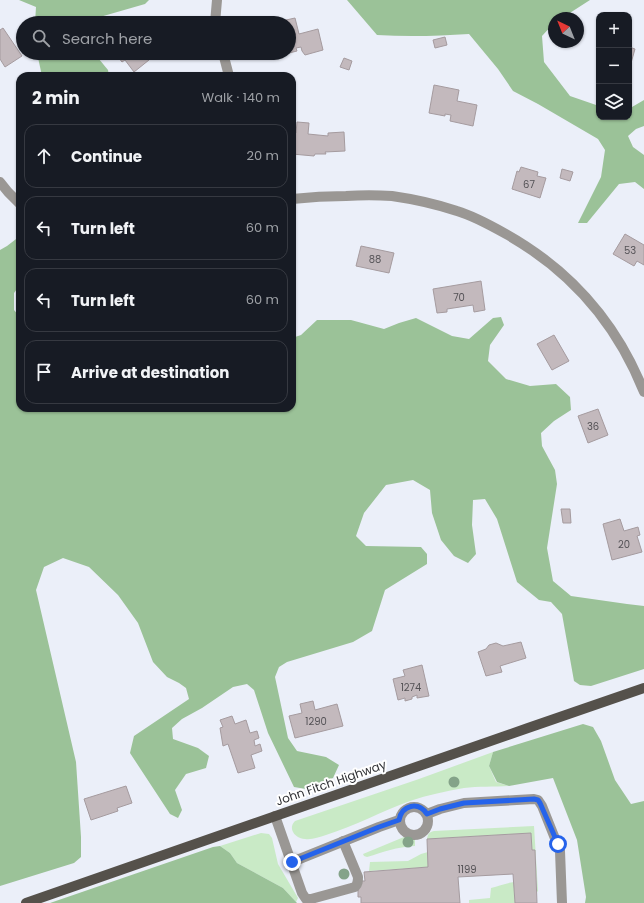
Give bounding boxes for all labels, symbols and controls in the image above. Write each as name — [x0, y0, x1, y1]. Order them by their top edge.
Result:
north arrow — [548, 12, 584, 48]
map controls — [596, 12, 632, 120]
button: + — [596, 12, 632, 48]
search box — [16, 16, 296, 60]
icon: search — [30, 27, 52, 49]
text: Search here — [62, 28, 152, 49]
button: − — [596, 48, 632, 84]
button: layers — [596, 84, 632, 120]
text: 2 min — [32, 86, 80, 110]
text: Walk · 140 m — [202, 88, 280, 107]
icon: ahead — [33, 145, 55, 167]
text: Continue — [71, 146, 142, 167]
text: 20 m — [246, 146, 279, 165]
house number: 67 — [523, 177, 535, 192]
icon: left — [33, 217, 55, 239]
text: Turn left — [71, 218, 135, 239]
text: 60 m — [246, 218, 279, 237]
house number: 53 — [624, 243, 636, 258]
house number: 88 — [369, 252, 381, 267]
icon: left — [33, 289, 55, 311]
text: Turn left — [71, 290, 135, 311]
text: 60 m — [246, 290, 279, 309]
house number: 70 — [453, 290, 465, 305]
icon: arrive — [33, 361, 55, 383]
text: Arrive at destination — [71, 362, 229, 383]
house number: 36 — [587, 419, 599, 434]
house number: 20 — [618, 537, 630, 552]
house number: 1274 — [401, 680, 421, 695]
house number: 1290 — [305, 714, 327, 729]
street label: John Fitch Highway — [273, 756, 389, 809]
route start — [549, 835, 567, 853]
route end — [283, 853, 301, 871]
house number: 1199 — [458, 862, 477, 877]

